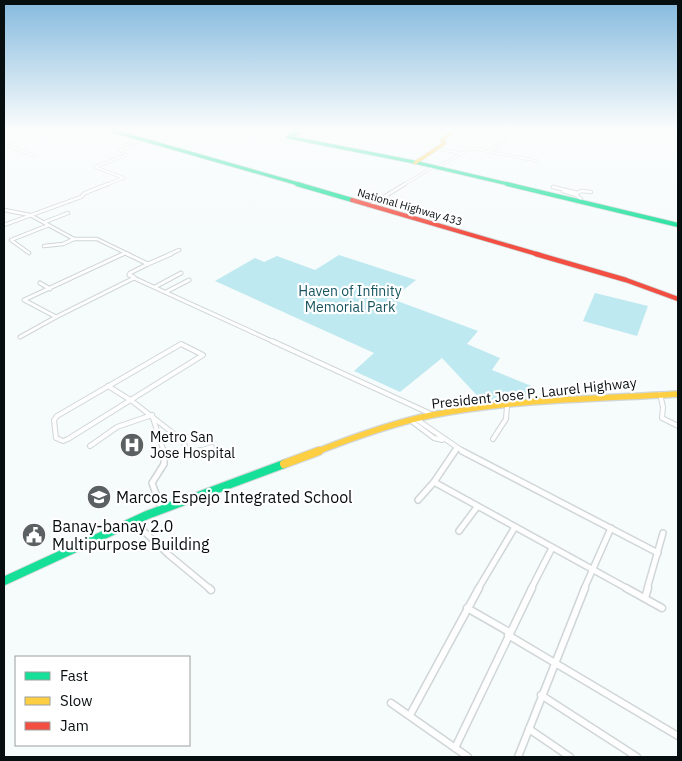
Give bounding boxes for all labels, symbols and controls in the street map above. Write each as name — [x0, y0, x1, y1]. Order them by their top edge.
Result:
street label: National Highway 433 — [356, 185, 464, 229]
park label: Haven of Infinity Memorial Park — [298, 282, 402, 316]
street label: President Jose P. Laurel Highway — [430, 373, 638, 413]
place label: Metro San Jose Hospital — [150, 428, 235, 462]
hospital icon: Metro San Jose Hospital — [119, 432, 145, 458]
school or university icon: Marcos Espejo Integrated School — [86, 484, 112, 510]
place label: Marcos Espejo Integrated School — [116, 487, 352, 507]
place label: Banay-banay 2.0 Multipurpose Building — [52, 516, 210, 554]
public building icon: Banay-banay 2.0 Multipurpose Building — [21, 522, 47, 548]
legend — [15, 656, 190, 746]
text: Fast — [60, 666, 88, 685]
text: Slow — [60, 691, 93, 710]
text: Jam — [60, 716, 89, 735]

